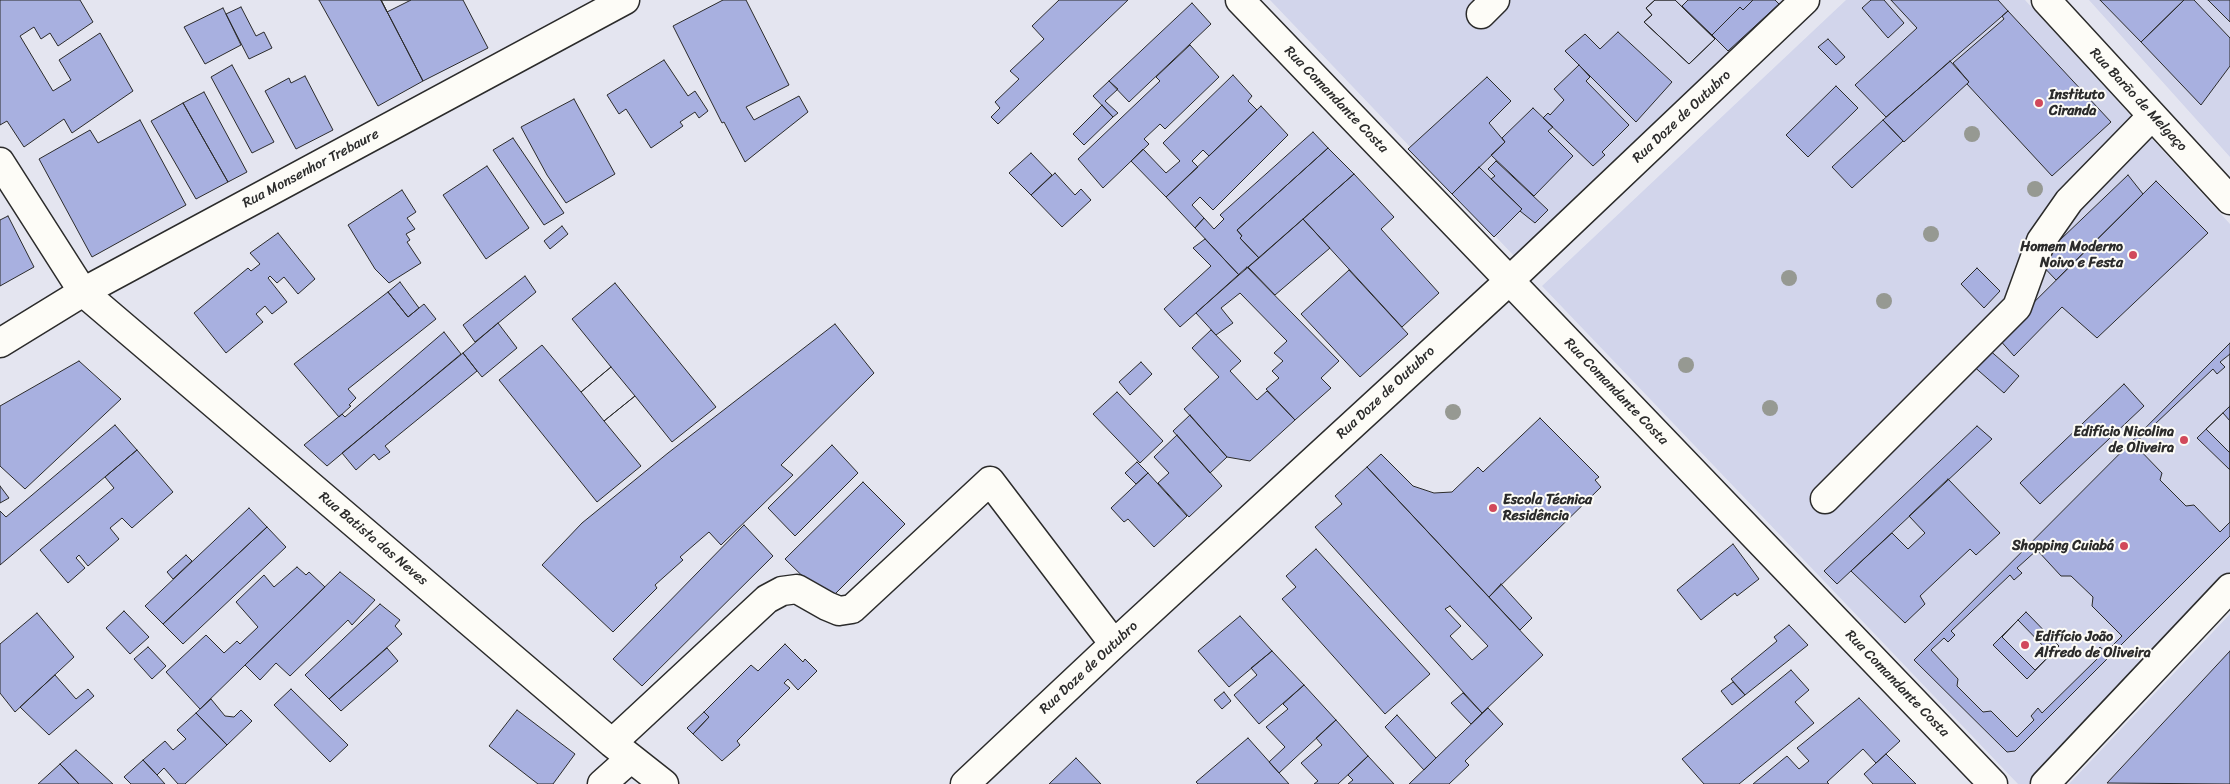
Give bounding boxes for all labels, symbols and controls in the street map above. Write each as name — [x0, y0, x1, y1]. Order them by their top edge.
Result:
street label: Rua Comandante Costa — [1281, 43, 1391, 157]
street label: Rua Barão de Melgaço — [2086, 45, 2190, 155]
street label: Rua Doze de Outubro — [1629, 67, 1735, 167]
place label: Instituto Ciranda — [2049, 87, 2105, 120]
marker: Instituto Ciranda — [2033, 97, 2045, 109]
street label: Rua Monsenhor Trebaure — [240, 126, 382, 212]
place label: Homem Moderno Noivo e Festa — [2020, 239, 2123, 272]
marker: Homem Moderno Noivo e Festa — [2127, 249, 2139, 261]
street label: Rua Comandante Costa — [1561, 335, 1671, 449]
street label: Rua Doze de Outubro — [1333, 343, 1439, 443]
place label: Edifício Nicolina de Oliveira — [2073, 424, 2174, 457]
marker: Edifício Nicolina de Oliveira — [2178, 434, 2190, 446]
street label: Rua Batista das Neves — [315, 489, 431, 589]
place label: Escola Técnica Residência — [1503, 492, 1592, 524]
marker: Escola Técnica Residência — [1487, 502, 1499, 514]
place label: Shopping Cuiabá — [2012, 538, 2114, 554]
marker: Shopping Cuiabá — [2118, 540, 2130, 552]
street label: Rua Doze de Outubro — [1036, 618, 1142, 718]
street label: Rua Comandante Costa — [1842, 627, 1952, 741]
place label: Edifício João Alfredo de Oliveira — [2035, 629, 2151, 662]
marker: Edifício João Alfredo de Oliveira — [2019, 639, 2031, 651]

